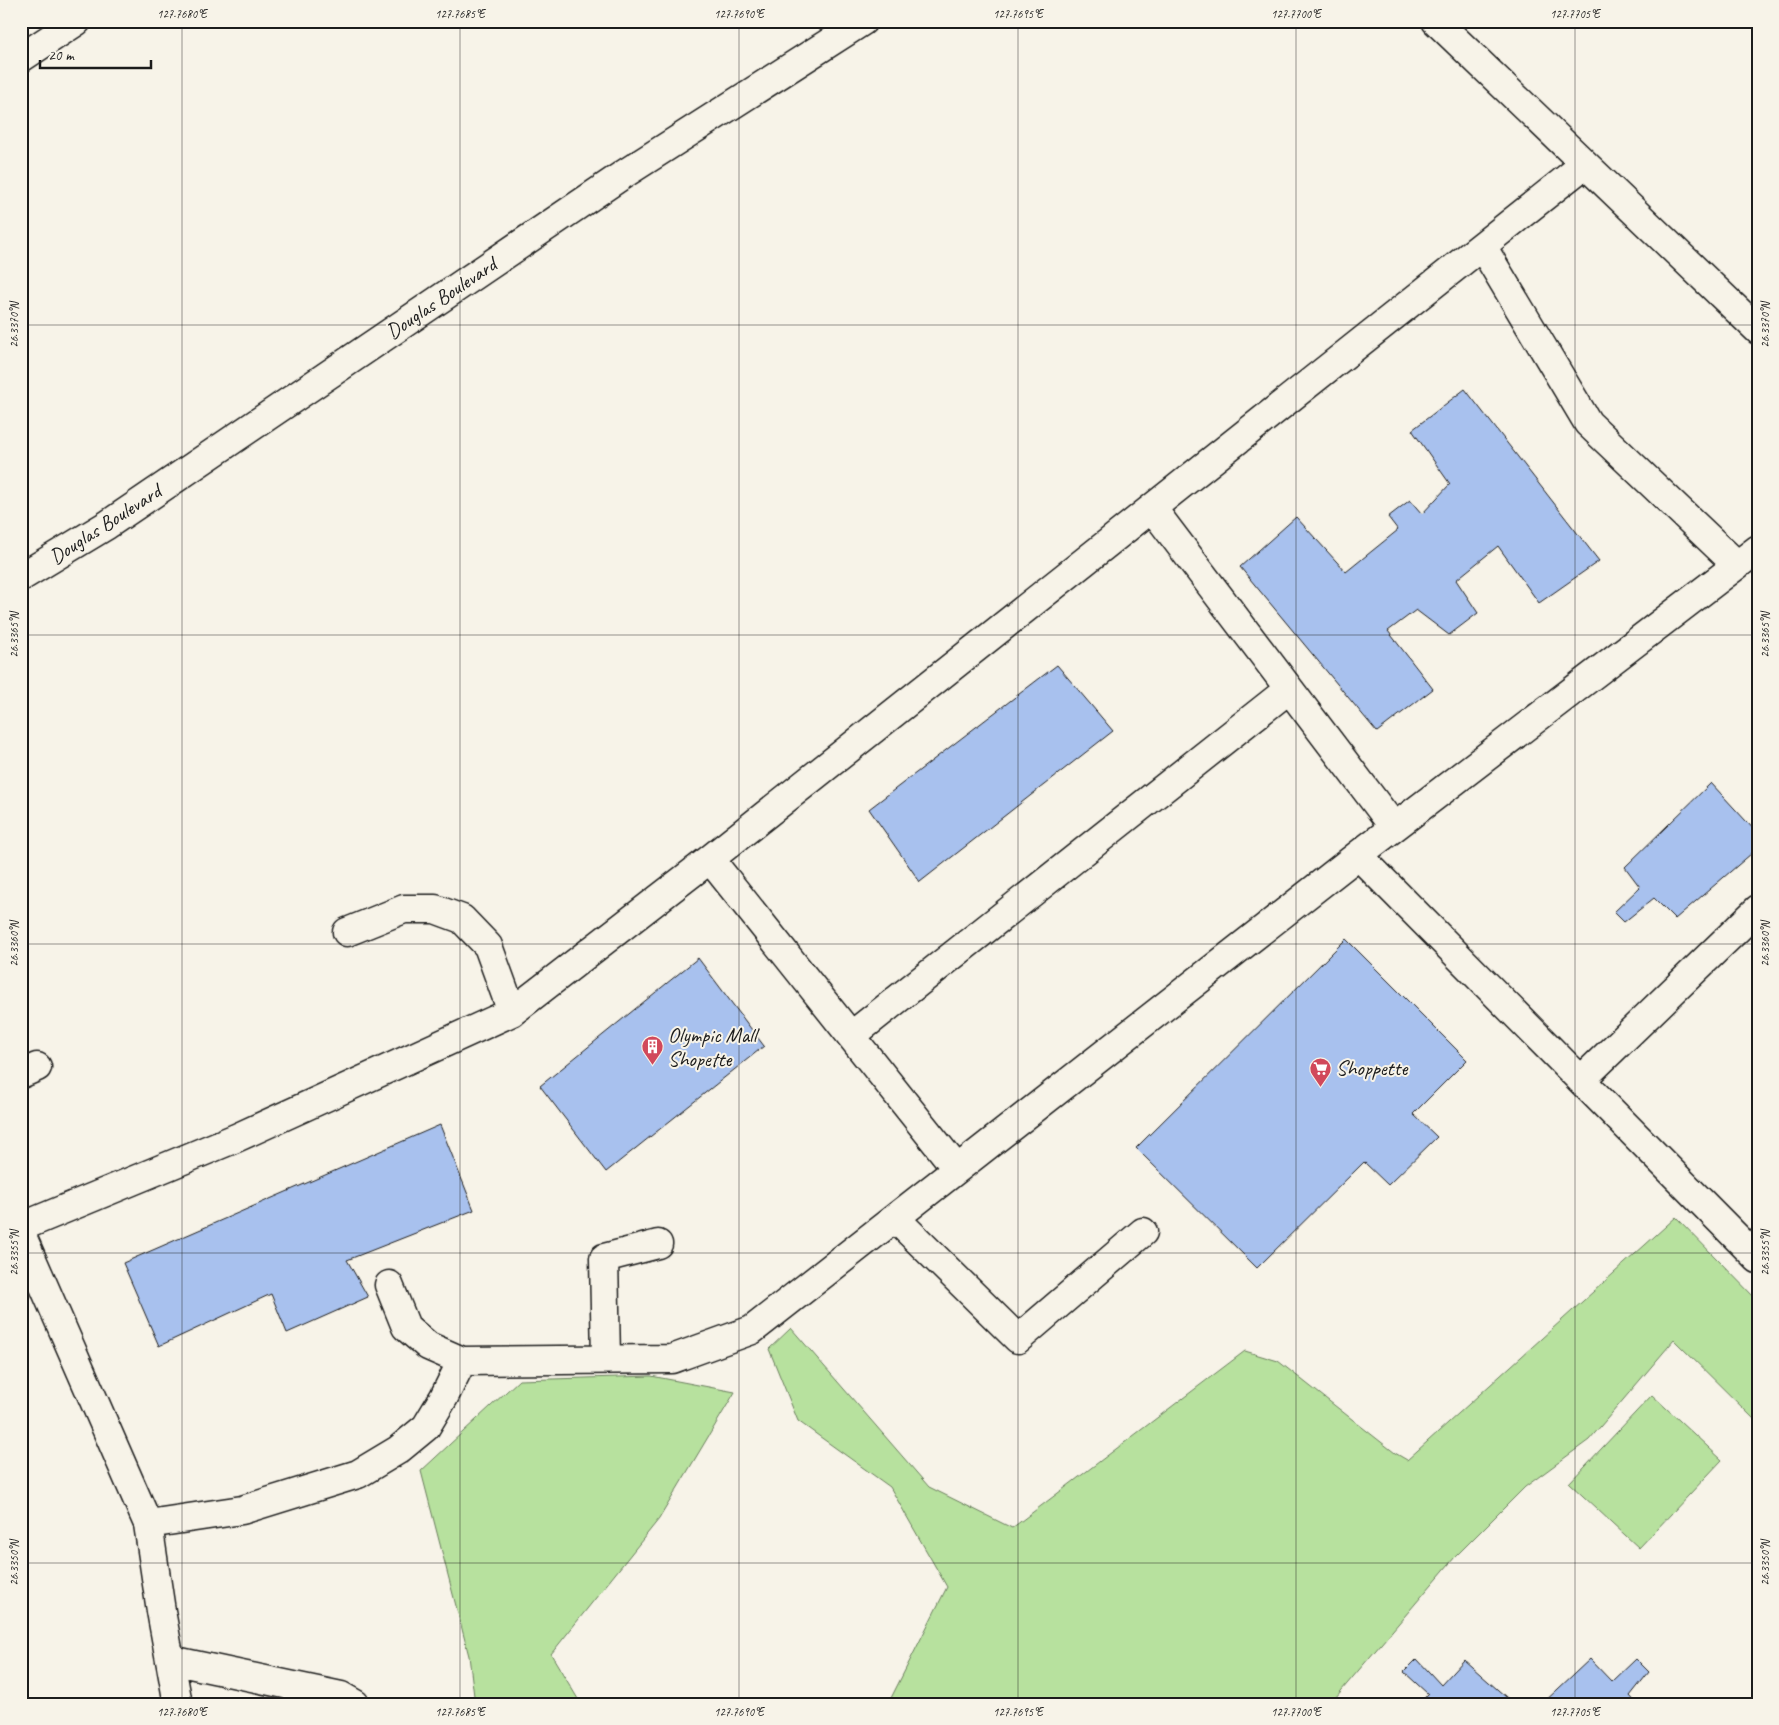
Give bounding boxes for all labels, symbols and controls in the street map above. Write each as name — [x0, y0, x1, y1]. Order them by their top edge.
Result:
text: 127.7680°E — [157, 6, 209, 22]
text: 127.7685°E — [435, 6, 487, 22]
text: 127.7690°E — [714, 6, 766, 22]
text: 127.7695°E — [993, 6, 1045, 22]
text: 127.7700°E — [1271, 6, 1323, 22]
text: 127.7705°E — [1550, 6, 1602, 22]
scale bar — [40, 38, 151, 70]
text: 20 m — [48, 46, 75, 65]
street label: Douglas Boulevard — [381, 249, 504, 345]
text: 26.3370°N — [6, 301, 22, 348]
text: 26.3370°N — [1757, 301, 1773, 348]
street label: Douglas Boulevard — [44, 476, 169, 570]
text: 26.3365°N — [6, 611, 22, 658]
text: 26.3365°N — [1757, 611, 1773, 658]
text: 26.3360°N — [6, 920, 22, 967]
text: 26.3360°N — [1757, 920, 1773, 967]
place label: Olympic Mall Shopette — [668, 1022, 760, 1072]
building icon: Olympic Mall Shopette — [640, 1035, 664, 1066]
place label: Shoppette — [1336, 1055, 1408, 1081]
supermarket icon: Shoppette — [1308, 1056, 1332, 1087]
text: 26.3355°N — [6, 1229, 22, 1276]
text: 26.3355°N — [1757, 1229, 1773, 1276]
text: 26.3350°N — [6, 1539, 22, 1586]
text: 26.3350°N — [1757, 1539, 1773, 1586]
text: 127.7680°E — [157, 1704, 209, 1720]
text: 127.7685°E — [435, 1704, 487, 1720]
text: 127.7690°E — [714, 1704, 766, 1720]
text: 127.7695°E — [993, 1704, 1045, 1720]
text: 127.7700°E — [1271, 1704, 1323, 1720]
text: 127.7705°E — [1550, 1704, 1602, 1720]

